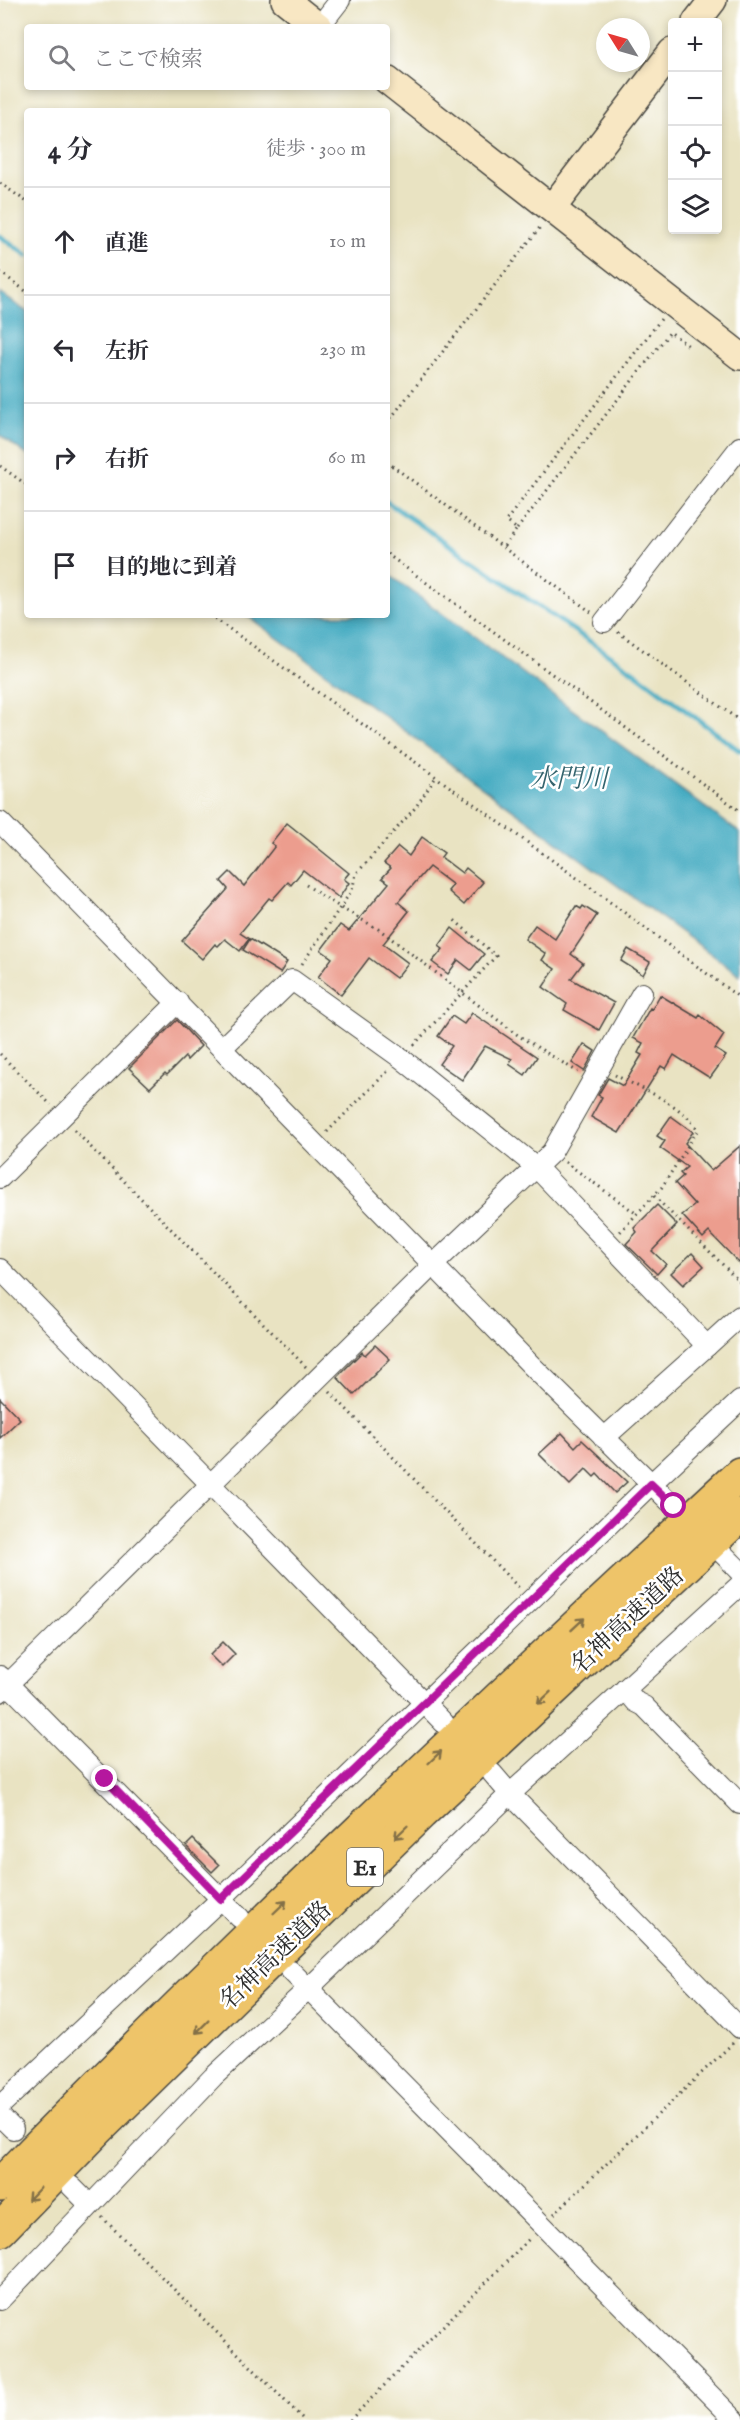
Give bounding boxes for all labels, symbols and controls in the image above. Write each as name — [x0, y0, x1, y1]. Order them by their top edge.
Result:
north arrow — [596, 18, 650, 72]
map controls — [668, 18, 722, 234]
button: + — [668, 18, 722, 72]
search box — [24, 24, 390, 90]
icon: search — [45, 41, 78, 74]
text: ここで検索 — [93, 46, 203, 74]
button: − — [668, 72, 722, 126]
button: locate — [668, 126, 722, 180]
text: 4 分 — [48, 134, 92, 167]
text: 徒歩 · 300 m — [266, 137, 366, 162]
button: layers — [668, 180, 722, 234]
icon: ahead — [48, 225, 81, 258]
text: 10 m — [329, 229, 366, 254]
text: 直進 — [105, 230, 149, 258]
icon: left — [48, 333, 81, 366]
text: 230 m — [320, 337, 366, 362]
text: 左折 — [105, 338, 149, 366]
icon: right — [48, 441, 81, 474]
text: 60 m — [328, 445, 366, 470]
text: 右折 — [105, 446, 149, 474]
icon: arrive — [48, 549, 81, 582]
text: 目的地に到着 — [105, 554, 237, 582]
water label: 水門川 — [530, 763, 611, 796]
route start — [660, 1492, 686, 1518]
street label: 名神高速道路 — [565, 1561, 691, 1682]
one-way arrow — [570, 1617, 585, 1631]
one-way arrow — [536, 1691, 551, 1705]
one-way arrow — [428, 1749, 443, 1764]
route end — [91, 1765, 117, 1791]
one-way arrow — [394, 1824, 409, 1839]
road number: E1 — [347, 1848, 383, 1886]
street label: 名神高速道路 — [213, 1895, 339, 2017]
one-way arrow — [273, 1900, 288, 1914]
one-way arrow — [195, 2019, 210, 2034]
one-way arrow — [27, 2187, 42, 2202]

